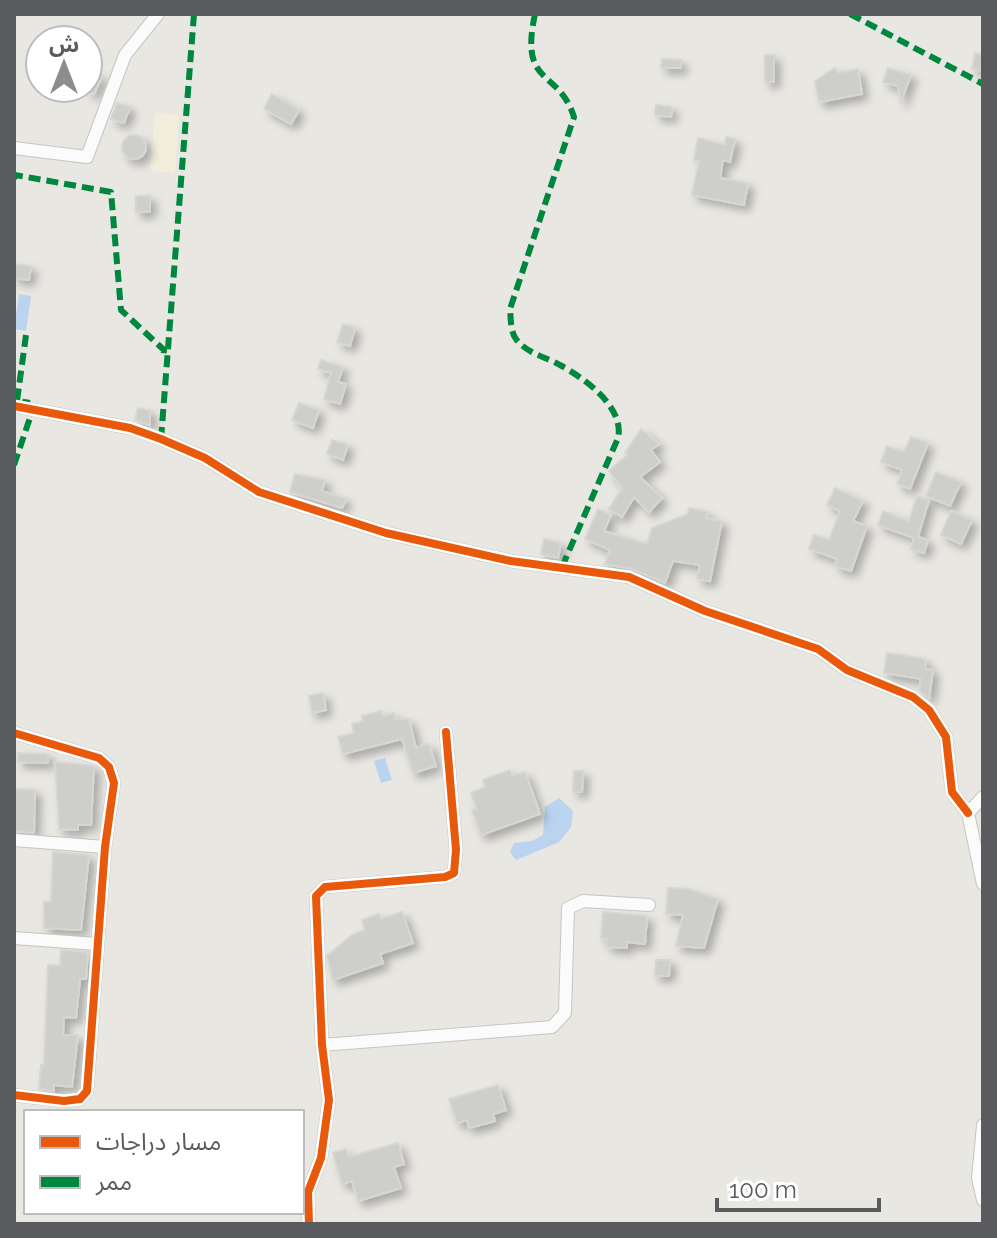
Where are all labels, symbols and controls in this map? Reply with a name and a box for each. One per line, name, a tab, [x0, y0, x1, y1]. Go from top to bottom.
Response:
north arrow	[24, 24, 104, 104]
text: ش	[49, 31, 79, 57]
legend	[24, 1110, 304, 1214]
text: مسار دراجات	[96, 1127, 221, 1156]
scale bar	[717, 1162, 879, 1212]
text: ممر	[95, 1167, 132, 1196]
text: 100 m	[729, 1175, 797, 1204]

